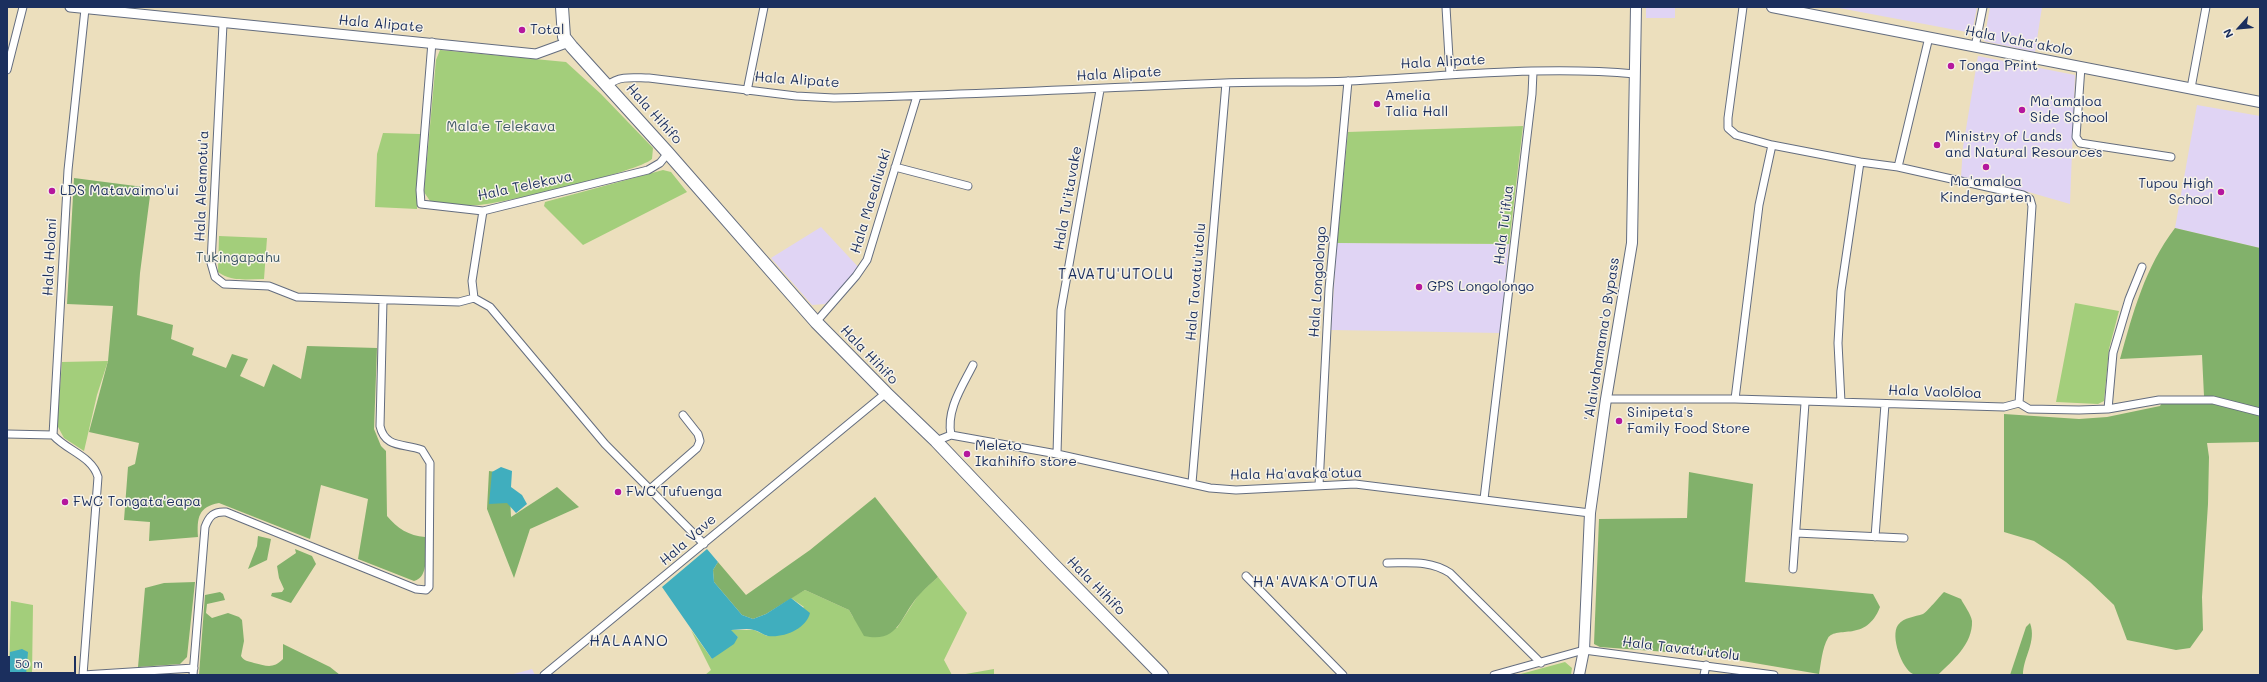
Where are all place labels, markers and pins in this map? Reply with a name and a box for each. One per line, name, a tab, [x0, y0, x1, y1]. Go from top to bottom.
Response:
place label: Total	[530, 22, 564, 38]
marker: Total	[517, 25, 527, 35]
place label: Tonga Print	[1959, 58, 2038, 74]
marker: Tonga Print	[1946, 61, 1956, 71]
place label: Amelia Talia Hall	[1385, 88, 1448, 120]
place label: Ma'amaloa Side School	[2030, 94, 2108, 126]
marker: Amelia Talia Hall	[1372, 99, 1382, 109]
marker: Ma'amaloa Side School	[2017, 105, 2027, 115]
place label: Ministry of Lands and Natural Resources	[1945, 129, 2103, 162]
marker: Ministry of Lands and Natural Resources	[1932, 140, 1942, 150]
marker: Ma'amaloa Kindergarten	[1981, 162, 1991, 172]
place label: Ma'amaloa Kindergarten	[1940, 174, 2032, 206]
place label: Tupou High School	[2138, 176, 2213, 208]
place label: LDS Matavaimo'ui	[60, 183, 179, 199]
marker: LDS Matavaimo'ui	[47, 186, 57, 196]
marker: Tupou High School	[2216, 187, 2226, 197]
place label: GPS Longolongo	[1427, 279, 1534, 295]
marker: GPS Longolongo	[1414, 282, 1424, 292]
place label: Sinipeta's Family Food Store	[1627, 405, 1750, 438]
marker: Sinipeta's Family Food Store	[1614, 416, 1624, 426]
place label: Meleto Ikahihifo store	[975, 438, 1077, 470]
marker: Meleto Ikahihifo store	[962, 449, 972, 459]
place label: FWC Tufuenga	[626, 484, 722, 500]
marker: FWC Tufuenga	[613, 487, 623, 497]
place label: FWC Tongata'eapa	[73, 494, 201, 510]
marker: FWC Tongata'eapa	[60, 497, 70, 507]

